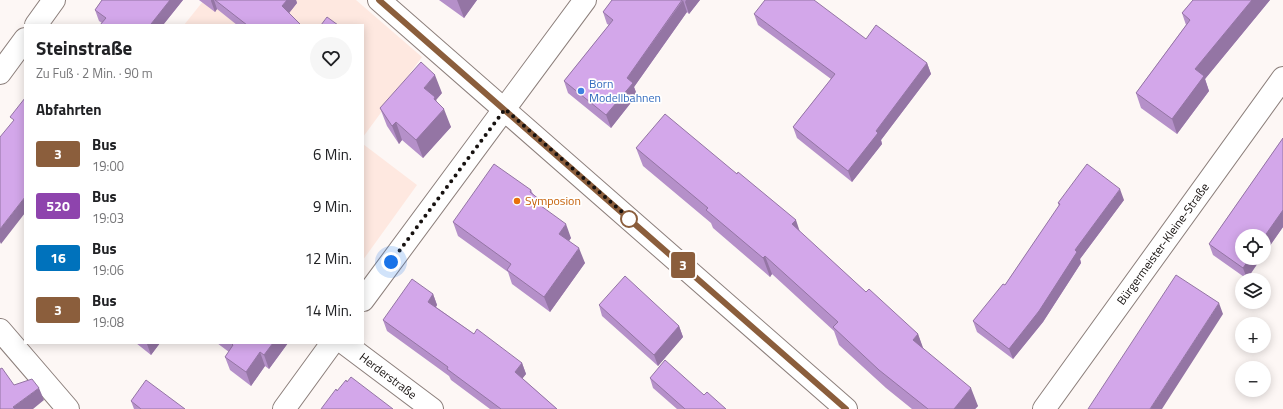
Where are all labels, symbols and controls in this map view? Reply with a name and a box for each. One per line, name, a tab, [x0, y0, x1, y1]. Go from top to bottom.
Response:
text: Steinstraße	[36, 33, 132, 62]
button: heart	[310, 37, 352, 79]
text: Zu Fuß · 2 Min. · 90 m	[36, 63, 153, 83]
place label: Born Modellbahnen	[589, 74, 661, 107]
marker: Born Modellbahnen	[576, 86, 586, 96]
text: Abfahrten	[36, 98, 102, 121]
text: Bus	[92, 133, 117, 156]
text: 3	[54, 143, 62, 164]
text: 6 Min.	[313, 143, 352, 166]
text: 19:00	[92, 156, 124, 176]
street label: Bürgermeister-Kleine-Straße	[1112, 179, 1214, 309]
text: Bus	[92, 185, 117, 208]
place label: Symposion	[525, 191, 581, 210]
text: 520	[46, 195, 70, 216]
text: 9 Min.	[313, 195, 352, 218]
marker: Symposion	[512, 196, 522, 206]
text: 19:03	[92, 208, 124, 228]
unlabelled marker	[620, 210, 638, 228]
map controls	[1235, 229, 1271, 397]
button: locate	[1235, 229, 1271, 265]
text: Bus	[92, 237, 117, 260]
text: 16	[50, 247, 66, 268]
text: 12 Min.	[305, 247, 352, 270]
your location	[381, 252, 401, 272]
line badge: 3	[670, 252, 696, 278]
text: 3	[679, 254, 687, 275]
text: 19:06	[92, 260, 124, 280]
button: layers	[1235, 273, 1271, 309]
text: Bus	[92, 289, 117, 312]
text: 3	[54, 299, 62, 320]
text: 14 Min.	[305, 299, 352, 322]
text: 19:08	[92, 312, 124, 332]
button: +	[1235, 317, 1271, 353]
street label: Herderstraße	[356, 348, 421, 404]
button: −	[1235, 361, 1271, 397]

